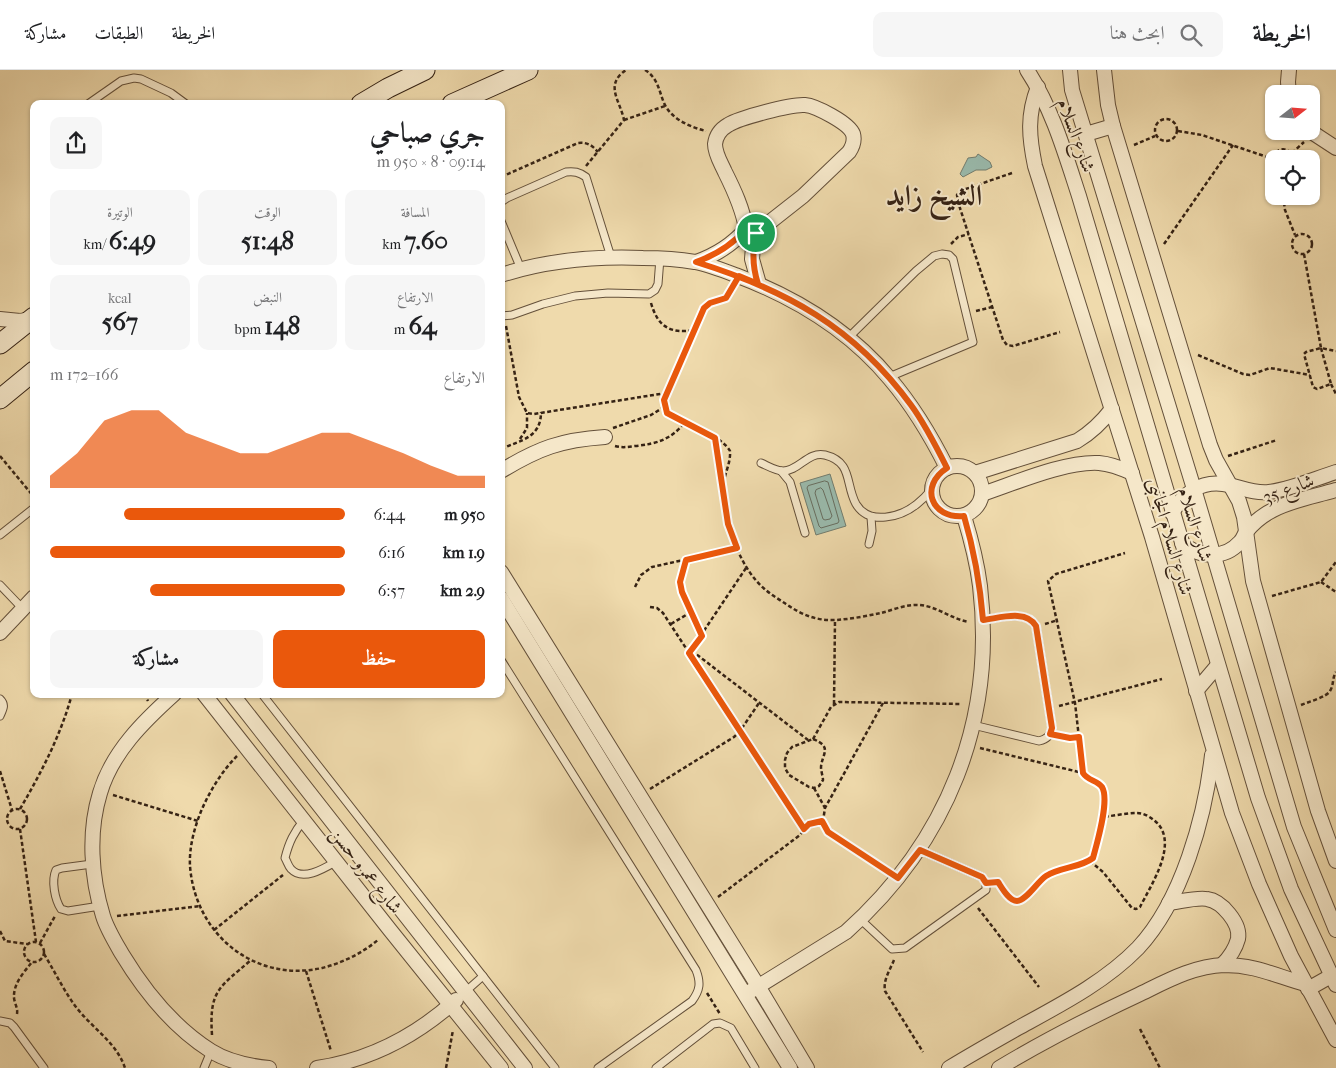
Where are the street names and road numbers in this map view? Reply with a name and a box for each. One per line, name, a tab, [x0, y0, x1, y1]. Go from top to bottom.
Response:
street label: شارع السلام	[1048, 95, 1100, 177]
street label: شارع 35	[1260, 469, 1319, 512]
street label: شارع السلام الجانبى	[1138, 475, 1197, 599]
street label: شارع السلام	[1168, 484, 1217, 566]
street label: شارع عمرو حسن	[323, 823, 407, 921]

